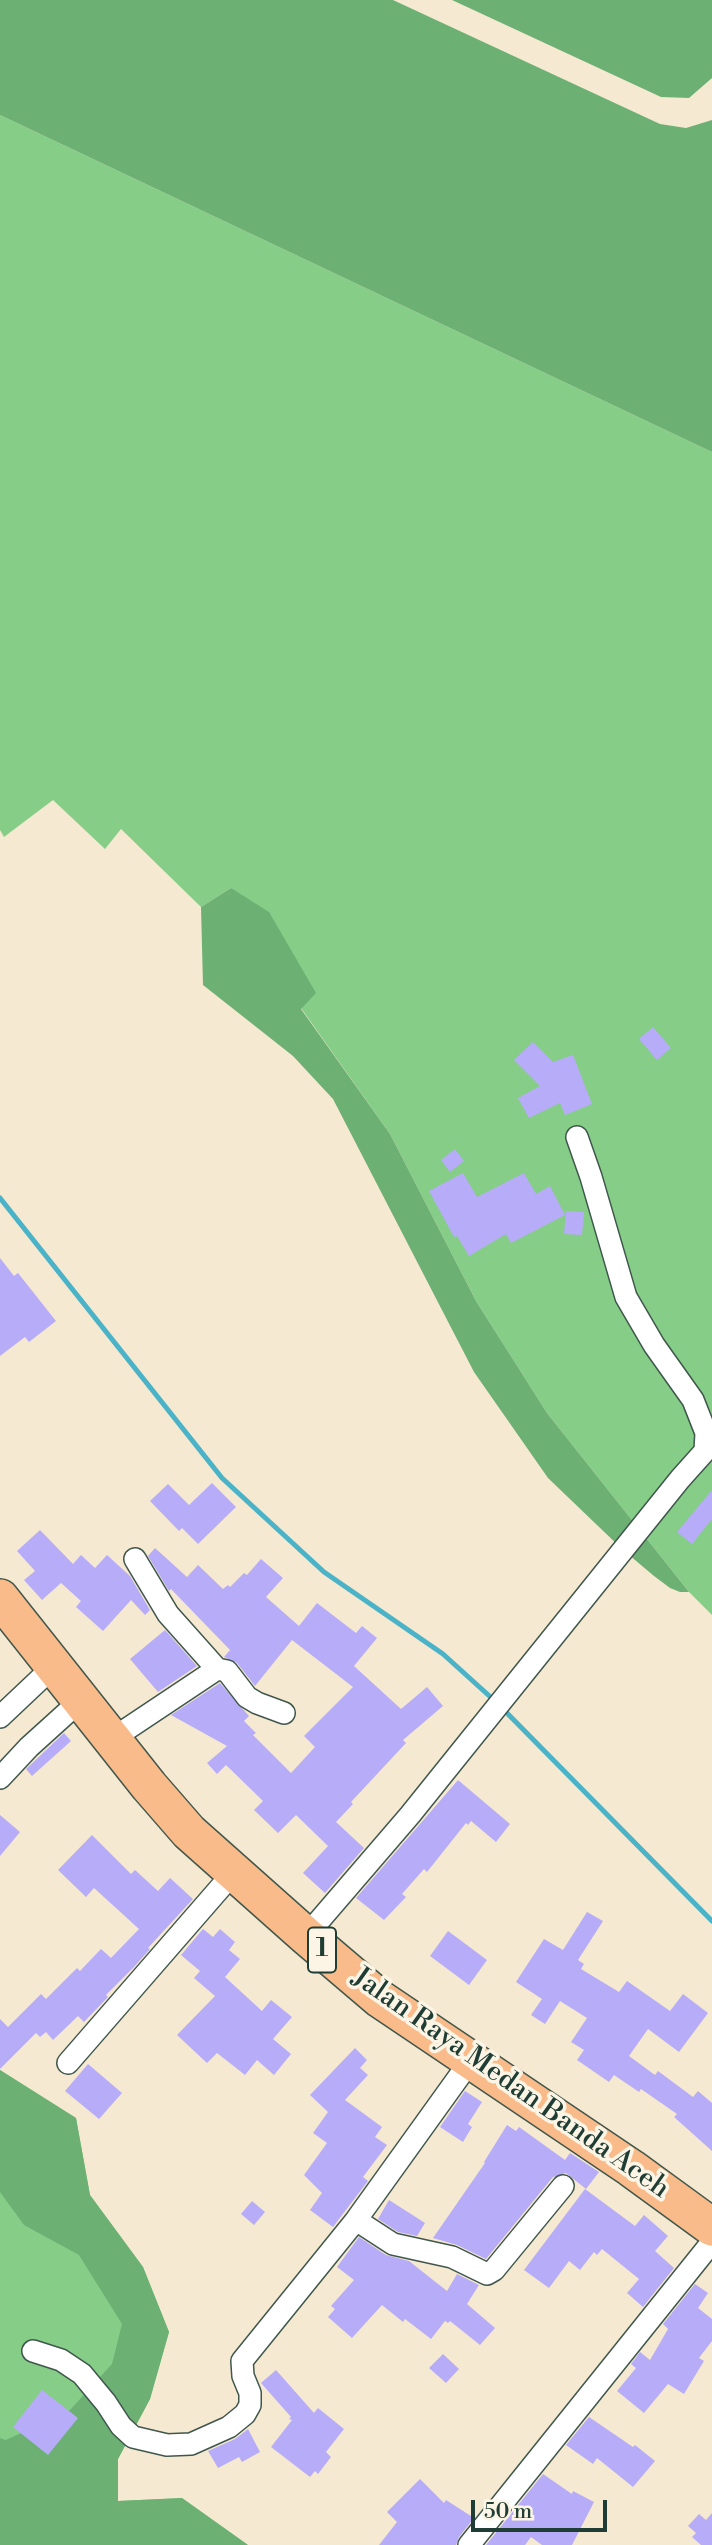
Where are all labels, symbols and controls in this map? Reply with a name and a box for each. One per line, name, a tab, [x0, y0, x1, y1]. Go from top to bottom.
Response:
road number: 1	[308, 1927, 336, 1972]
street label: Jalan Raya Medan Banda Aceh	[345, 1961, 675, 2207]
scale bar	[474, 2486, 610, 2530]
text: 50 m	[484, 2499, 532, 2525]

